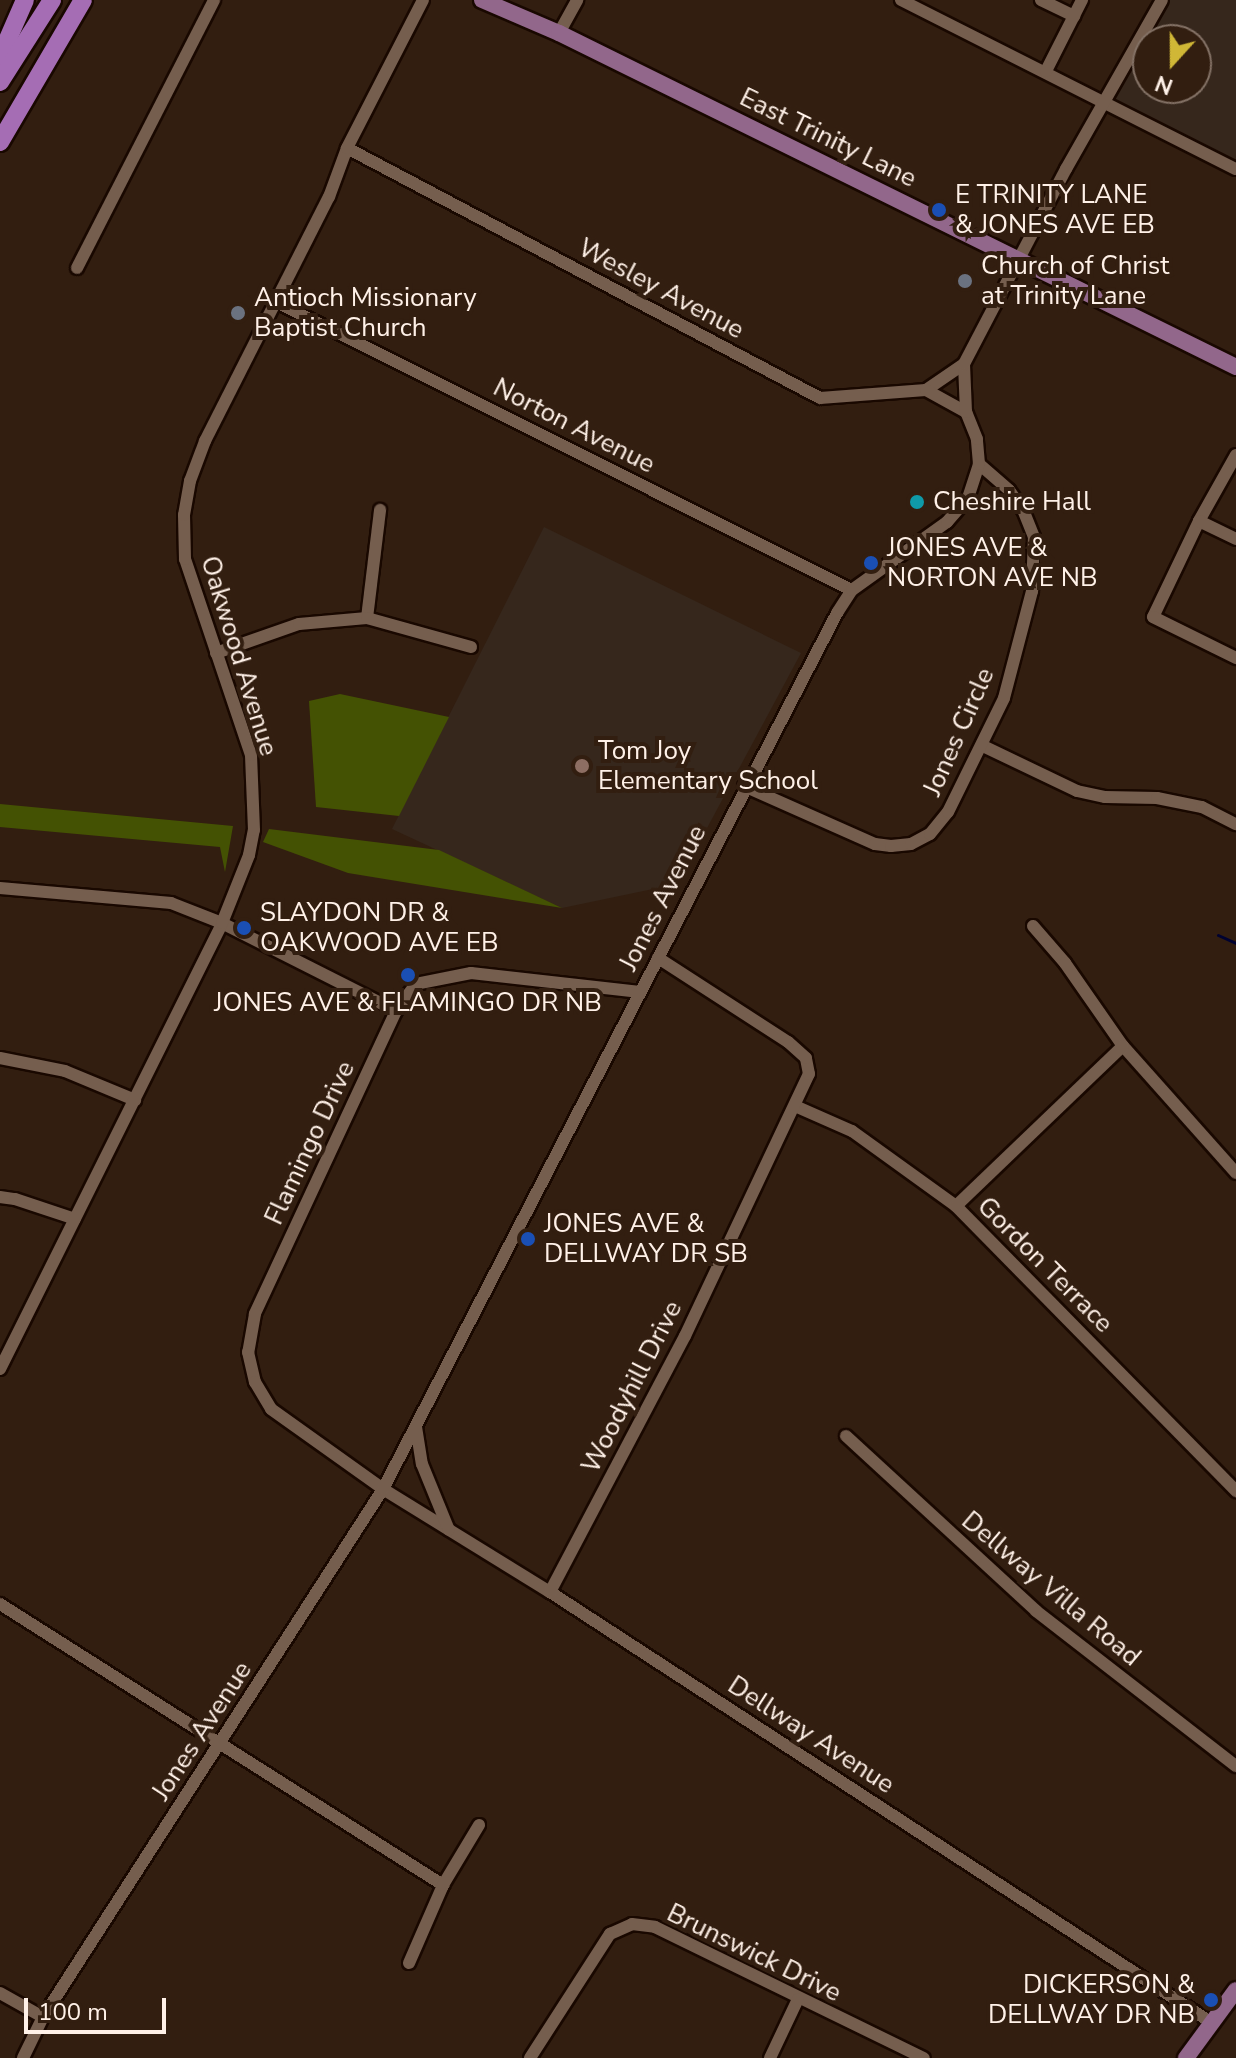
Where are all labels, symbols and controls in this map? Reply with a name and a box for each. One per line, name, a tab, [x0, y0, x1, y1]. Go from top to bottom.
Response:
north arrow	[1132, 24, 1212, 104]
text: N	[1151, 68, 1177, 101]
street label: East Trinity Lane	[735, 82, 921, 194]
place label: E TRINITY LANE & JONES AVE EB	[955, 179, 1155, 240]
marker: E TRINITY LANE & JONES AVE EB	[930, 201, 948, 219]
street label: Wesley Avenue	[573, 232, 749, 346]
place label: Church of Christ at Trinity Lane	[981, 250, 1169, 312]
marker: Church of Christ at Trinity Lane	[956, 272, 974, 290]
place label: Antioch Missionary Baptist Church	[254, 282, 477, 344]
marker: Antioch Missionary Baptist Church	[229, 304, 247, 322]
street label: Norton Avenue	[488, 372, 660, 480]
place label: Cheshire Hall	[933, 486, 1091, 518]
marker: Cheshire Hall	[908, 493, 926, 511]
place label: JONES AVE & NORTON AVE NB	[887, 532, 1098, 594]
street label: Oakwood Avenue	[194, 552, 284, 760]
marker: JONES AVE & NORTON AVE NB	[862, 554, 880, 572]
street label: Jones Circle	[917, 663, 1001, 801]
place label: Tom Joy Elementary School	[598, 735, 818, 796]
marker: Tom Joy Elementary School	[573, 757, 591, 775]
street label: Jones Avenue	[613, 820, 713, 976]
place label: SLAYDON DR & OAKWOOD AVE EB	[260, 897, 499, 958]
marker: SLAYDON DR & OAKWOOD AVE EB	[235, 919, 253, 937]
marker: JONES AVE & FLAMINGO DR NB	[399, 966, 417, 984]
place label: JONES AVE & FLAMINGO DR NB	[214, 987, 602, 1019]
street label: Flamingo Drive	[258, 1056, 362, 1230]
street label: Gordon Terrace	[971, 1191, 1119, 1339]
place label: JONES AVE & DELLWAY DR SB	[544, 1208, 748, 1270]
marker: JONES AVE & DELLWAY DR SB	[519, 1230, 537, 1248]
street label: Woodyhill Drive	[575, 1296, 689, 1478]
street label: Dellway Villa Road	[955, 1505, 1147, 1673]
street label: Jones Avenue	[146, 1656, 258, 1806]
street label: Dellway Avenue	[722, 1670, 900, 1800]
street label: Brunswick Drive	[662, 1897, 846, 2009]
place label: DICKERSON & DELLWAY DR NB	[988, 1969, 1195, 2030]
scale bar	[28, 1982, 170, 2032]
marker: DICKERSON & DELLWAY DR NB	[1202, 1991, 1220, 2009]
text: 100 m	[38, 1996, 108, 2028]

